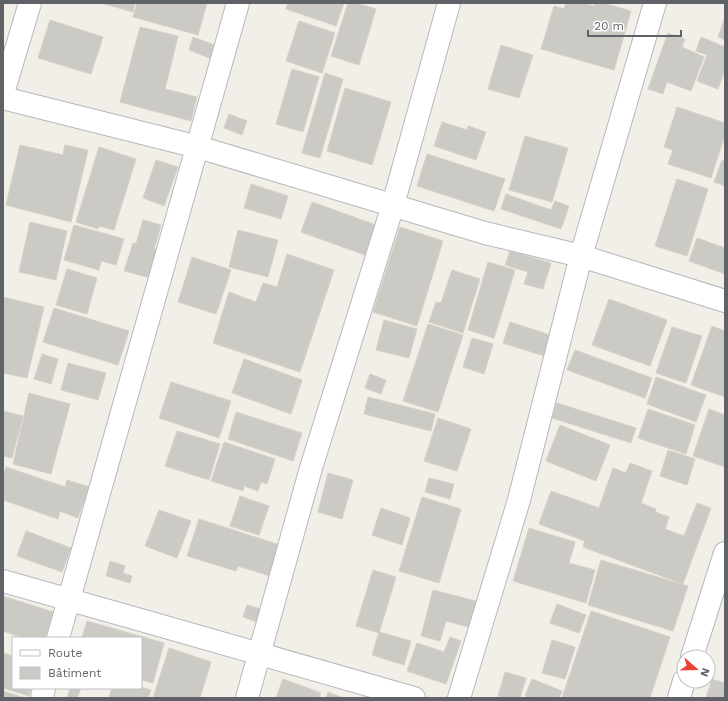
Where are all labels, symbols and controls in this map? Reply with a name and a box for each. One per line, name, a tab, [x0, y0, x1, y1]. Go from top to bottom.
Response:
scale bar	[588, 12, 681, 38]
text: 20 m	[594, 19, 624, 33]
legend	[12, 637, 142, 689]
text: Route	[48, 646, 82, 660]
north arrow	[676, 649, 716, 689]
text: Bâtiment	[48, 666, 101, 680]
text: N	[697, 666, 712, 678]

